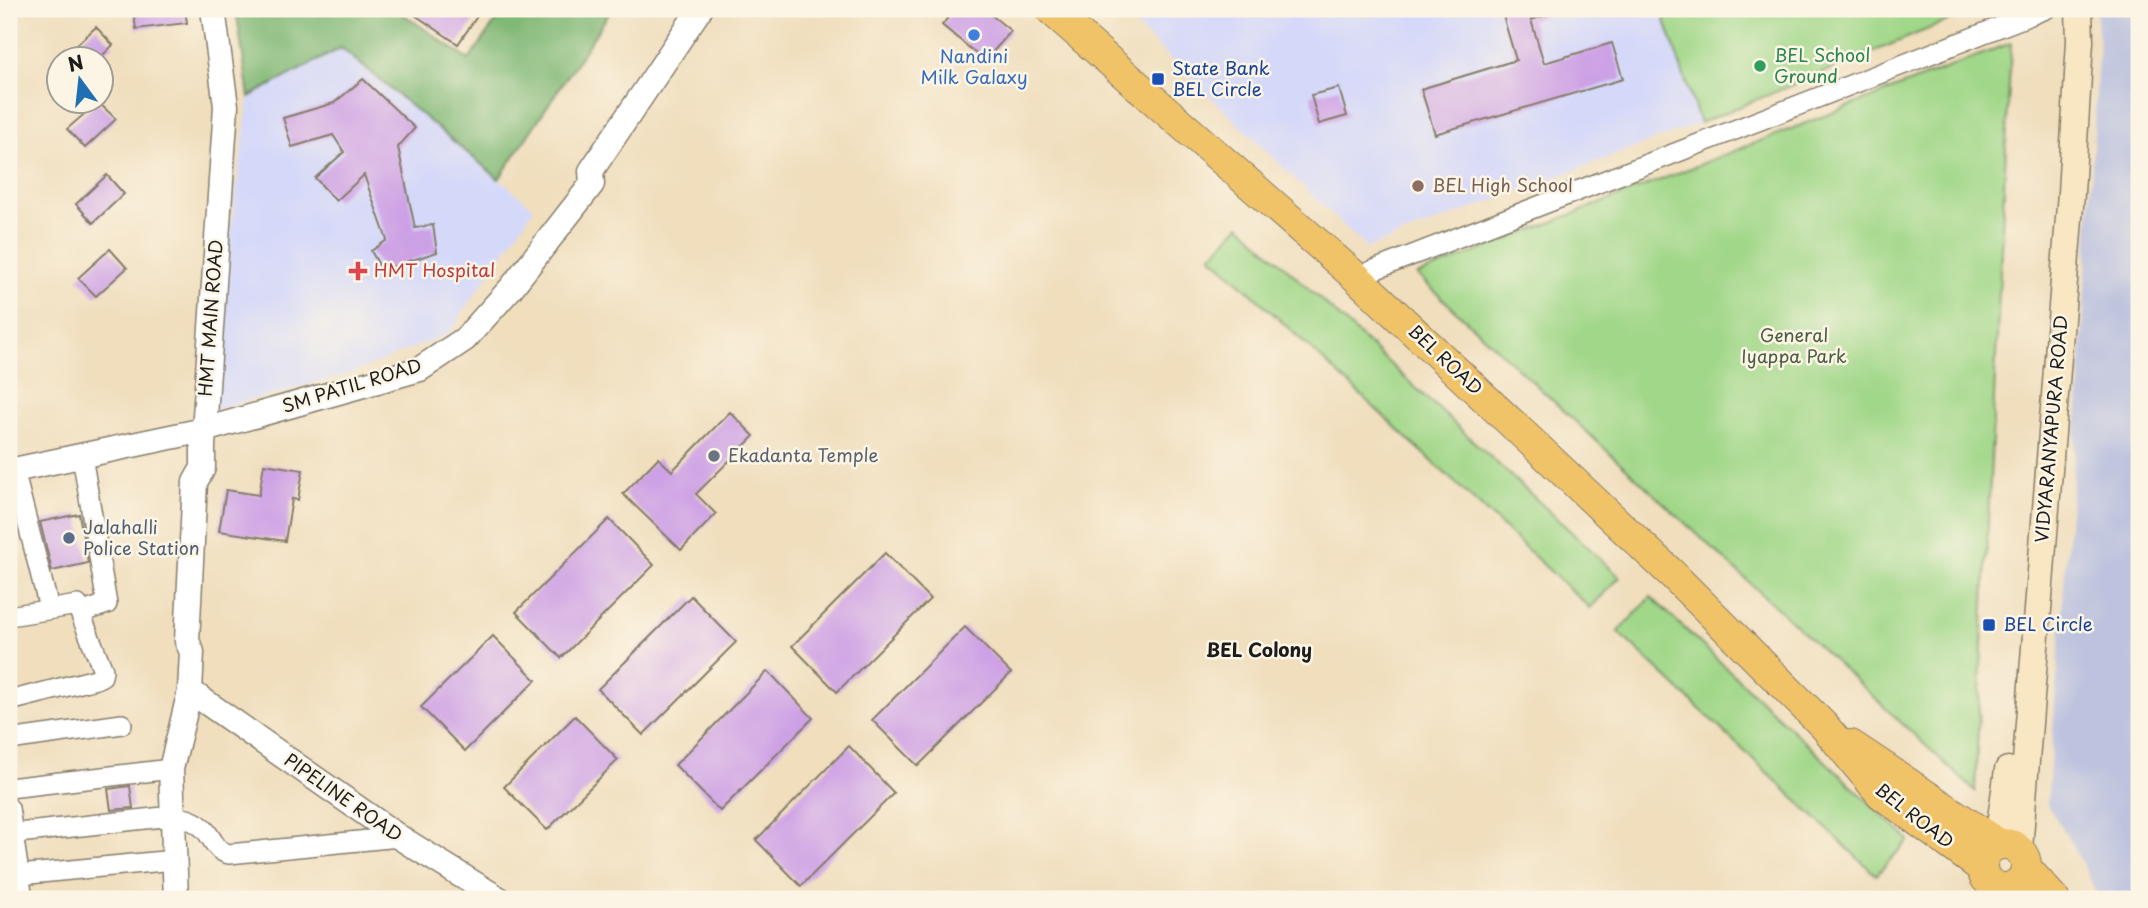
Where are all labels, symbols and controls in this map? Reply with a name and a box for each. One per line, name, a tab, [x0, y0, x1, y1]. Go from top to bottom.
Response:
marker: Nandini Milk Galaxy	[966, 27, 982, 43]
place label: BEL School Ground	[1774, 41, 1870, 89]
place label: Nandini Milk Galaxy	[920, 42, 1028, 90]
north arrow	[46, 46, 116, 116]
text: N	[64, 47, 86, 78]
place label: State Bank BEL Circle	[1172, 54, 1270, 102]
marker: BEL School Ground	[1752, 58, 1768, 74]
marker: State Bank BEL Circle	[1150, 71, 1166, 87]
place label: BEL High School	[1432, 171, 1573, 198]
marker: BEL High School	[1410, 178, 1426, 194]
street label: HMT MAIN ROAD	[191, 239, 228, 397]
place label: HMT Hospital	[374, 256, 495, 283]
marker: HMT Hospital	[348, 261, 368, 281]
street label: VIDYARANYAPURA ROAD	[2027, 314, 2074, 544]
street label: BEL ROAD	[1403, 317, 1489, 401]
park label: General Iyappa Park	[1741, 321, 1847, 369]
street label: SM PATIL ROAD	[278, 350, 425, 419]
place label: Ekadanta Temple	[728, 441, 879, 468]
marker: Ekadanta Temple	[706, 448, 722, 464]
place label: Jalahalli Police Station	[83, 513, 200, 561]
marker: Jalahalli Police Station	[61, 530, 77, 546]
place label: BEL Circle	[2003, 610, 2093, 637]
marker: BEL Circle	[1981, 617, 1997, 633]
district label: BEL Colony	[1206, 635, 1312, 663]
street label: PIPELINE ROAD	[279, 746, 408, 848]
street label: BEL ROAD	[1870, 775, 1960, 854]

